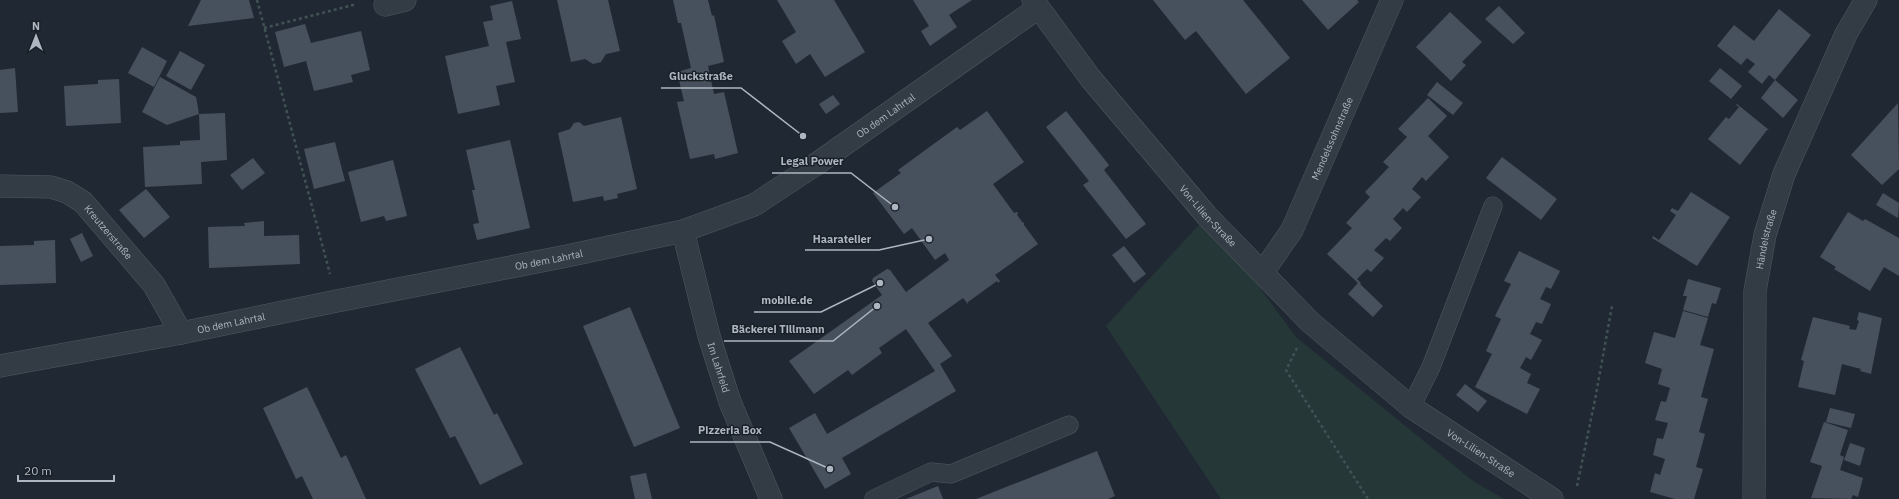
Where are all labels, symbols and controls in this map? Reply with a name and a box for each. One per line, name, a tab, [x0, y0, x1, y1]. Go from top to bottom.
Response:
north arrow	[16, 16, 56, 56]
text: N	[32, 19, 40, 33]
callout: Gluckstraße	[661, 65, 741, 88]
text: Gluckstraße	[669, 69, 733, 83]
street label: Ob dem Lahrtal	[854, 90, 918, 141]
street label: Mendelssohnstraße	[1308, 94, 1356, 182]
callout: Legal Power	[772, 150, 851, 173]
text: Legal Power	[781, 154, 844, 168]
street label: Von-Lilien-Straße	[1177, 182, 1240, 250]
street label: Kreutzerstraße	[82, 202, 136, 262]
street label: Händelstraße	[1753, 207, 1779, 270]
callout: Haaratelier	[805, 227, 879, 250]
text: Haaratelier	[813, 232, 872, 246]
street label: Ob dem Lahrtal	[514, 246, 584, 273]
callout: mobile.de	[754, 289, 821, 312]
text: mobile.de	[761, 293, 813, 307]
street label: Ob dem Lahrtal	[196, 309, 266, 336]
callout: Bäckerei Tillmann	[724, 318, 833, 341]
text: Bäckerei Tillmann	[731, 322, 825, 336]
street label: Im Lahrfeld	[705, 340, 733, 394]
callout: Pizzeria Box	[690, 419, 770, 442]
text: Pizzeria Box	[698, 423, 762, 437]
street label: Von-Lilien-Straße	[1444, 426, 1518, 480]
scale bar	[18, 457, 114, 483]
text: 20 m	[24, 463, 52, 478]

